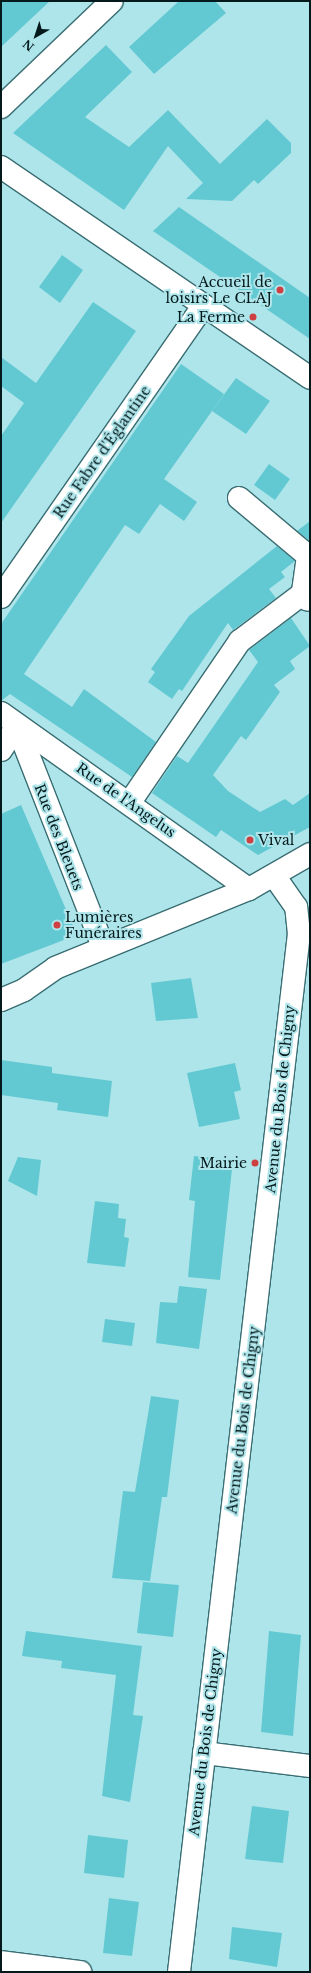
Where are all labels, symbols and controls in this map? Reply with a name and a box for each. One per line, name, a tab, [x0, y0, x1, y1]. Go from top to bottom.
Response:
north arrow	[16, 16, 56, 56]
text: N	[20, 37, 37, 54]
place label: Accueil de loisirs Le CLAJ	[166, 274, 272, 306]
marker: Accueil de loisirs Le CLAJ	[275, 285, 285, 295]
place label: La Ferme	[176, 309, 245, 325]
marker: La Ferme	[248, 312, 258, 322]
street label: Rue Fabre d'Églantine	[50, 383, 154, 521]
street label: Rue de l'Angelus	[73, 759, 179, 841]
street label: Rue des Bleuets	[31, 781, 87, 893]
place label: Vival	[258, 832, 294, 848]
marker: Vival	[245, 835, 255, 845]
place label: Lumières Funéraires	[65, 909, 142, 942]
marker: Lumières Funéraires	[52, 920, 62, 930]
street label: Avenue du Bois de Chigny	[262, 1004, 298, 1194]
place label: Mairie	[200, 1155, 247, 1171]
marker: Mairie	[250, 1158, 260, 1168]
street label: Avenue du Bois de Chigny	[223, 1325, 263, 1515]
street label: Avenue du Bois de Chigny	[185, 1647, 225, 1837]

